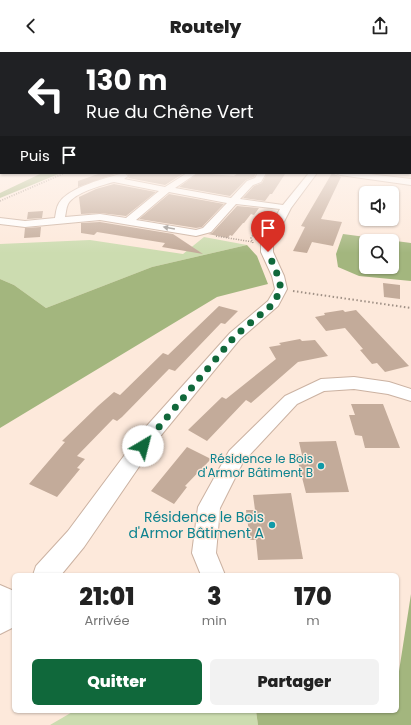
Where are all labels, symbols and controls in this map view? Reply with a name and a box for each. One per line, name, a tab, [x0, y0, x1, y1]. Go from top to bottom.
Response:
text: Routely	[170, 14, 241, 39]
icon: back	[20, 15, 42, 37]
icon: share	[369, 15, 391, 37]
text: 130 m	[86, 61, 167, 100]
icon: left	[20, 68, 72, 120]
text: Rue du Chêne Vert	[86, 99, 254, 124]
icon: arrive	[58, 144, 80, 166]
text: Puis	[20, 145, 50, 166]
map controls	[359, 186, 399, 274]
button: sound	[359, 186, 399, 226]
pin	[251, 211, 285, 252]
icon: arrive	[257, 217, 279, 239]
one-way arrow	[162, 225, 175, 231]
button: search	[359, 234, 399, 274]
position arrow	[122, 425, 164, 467]
place label: Résidence le Bois d'Armor Bâtiment B	[197, 450, 313, 481]
marker: Résidence le Bois d'Armor Bâtiment B	[316, 461, 326, 471]
place label: Résidence le Bois d'Armor Bâtiment A	[128, 507, 264, 543]
marker: Résidence le Bois d'Armor Bâtiment A	[267, 520, 277, 530]
text: 21:01	[79, 580, 135, 613]
text: 3	[207, 580, 222, 613]
text: 170	[294, 580, 332, 613]
text: Arrivée	[84, 611, 129, 630]
text: min	[202, 611, 227, 630]
text: m	[306, 611, 320, 630]
button: Quitter	[32, 659, 202, 705]
button: Partager	[210, 659, 379, 705]

